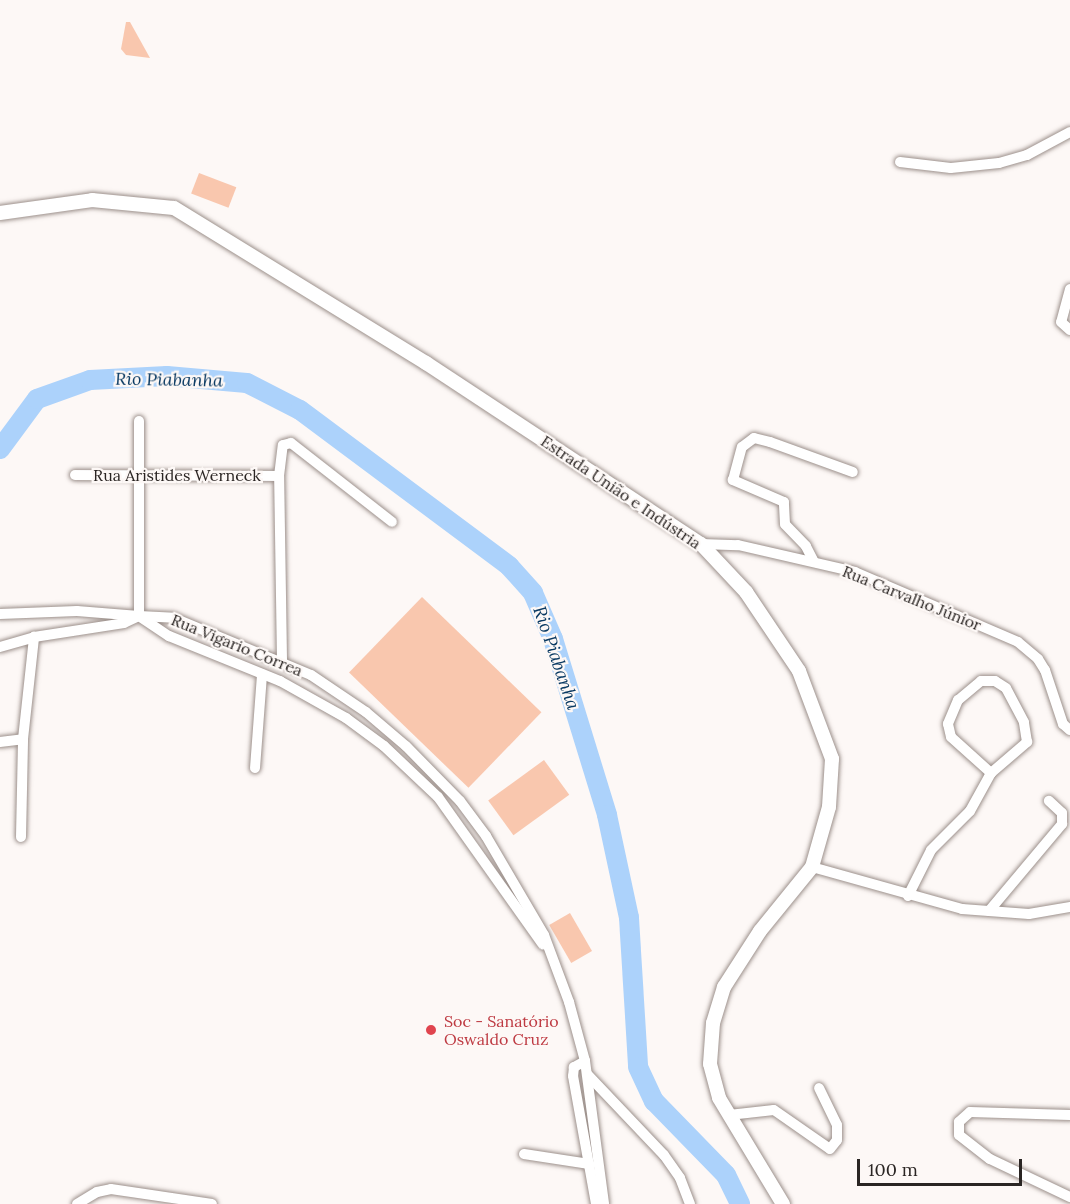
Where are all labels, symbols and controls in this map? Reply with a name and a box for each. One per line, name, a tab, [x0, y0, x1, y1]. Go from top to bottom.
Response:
water label: Rio Piabanha	[115, 368, 223, 392]
street label: Estrada União e Indústria	[537, 431, 705, 553]
street label: Rua Aristides Werneck	[93, 465, 261, 485]
street label: Rua Carvalho Júnior	[840, 561, 984, 635]
water label: Rio Piabanha	[528, 603, 584, 713]
street label: Rua Vigario Correa	[168, 610, 306, 680]
place label: Soc - Sanatório Oswaldo Cruz	[444, 1011, 559, 1049]
marker: Soc - Sanatório Oswaldo Cruz	[422, 1021, 440, 1039]
scale bar	[860, 1147, 1025, 1185]
text: 100 m	[868, 1158, 918, 1181]

